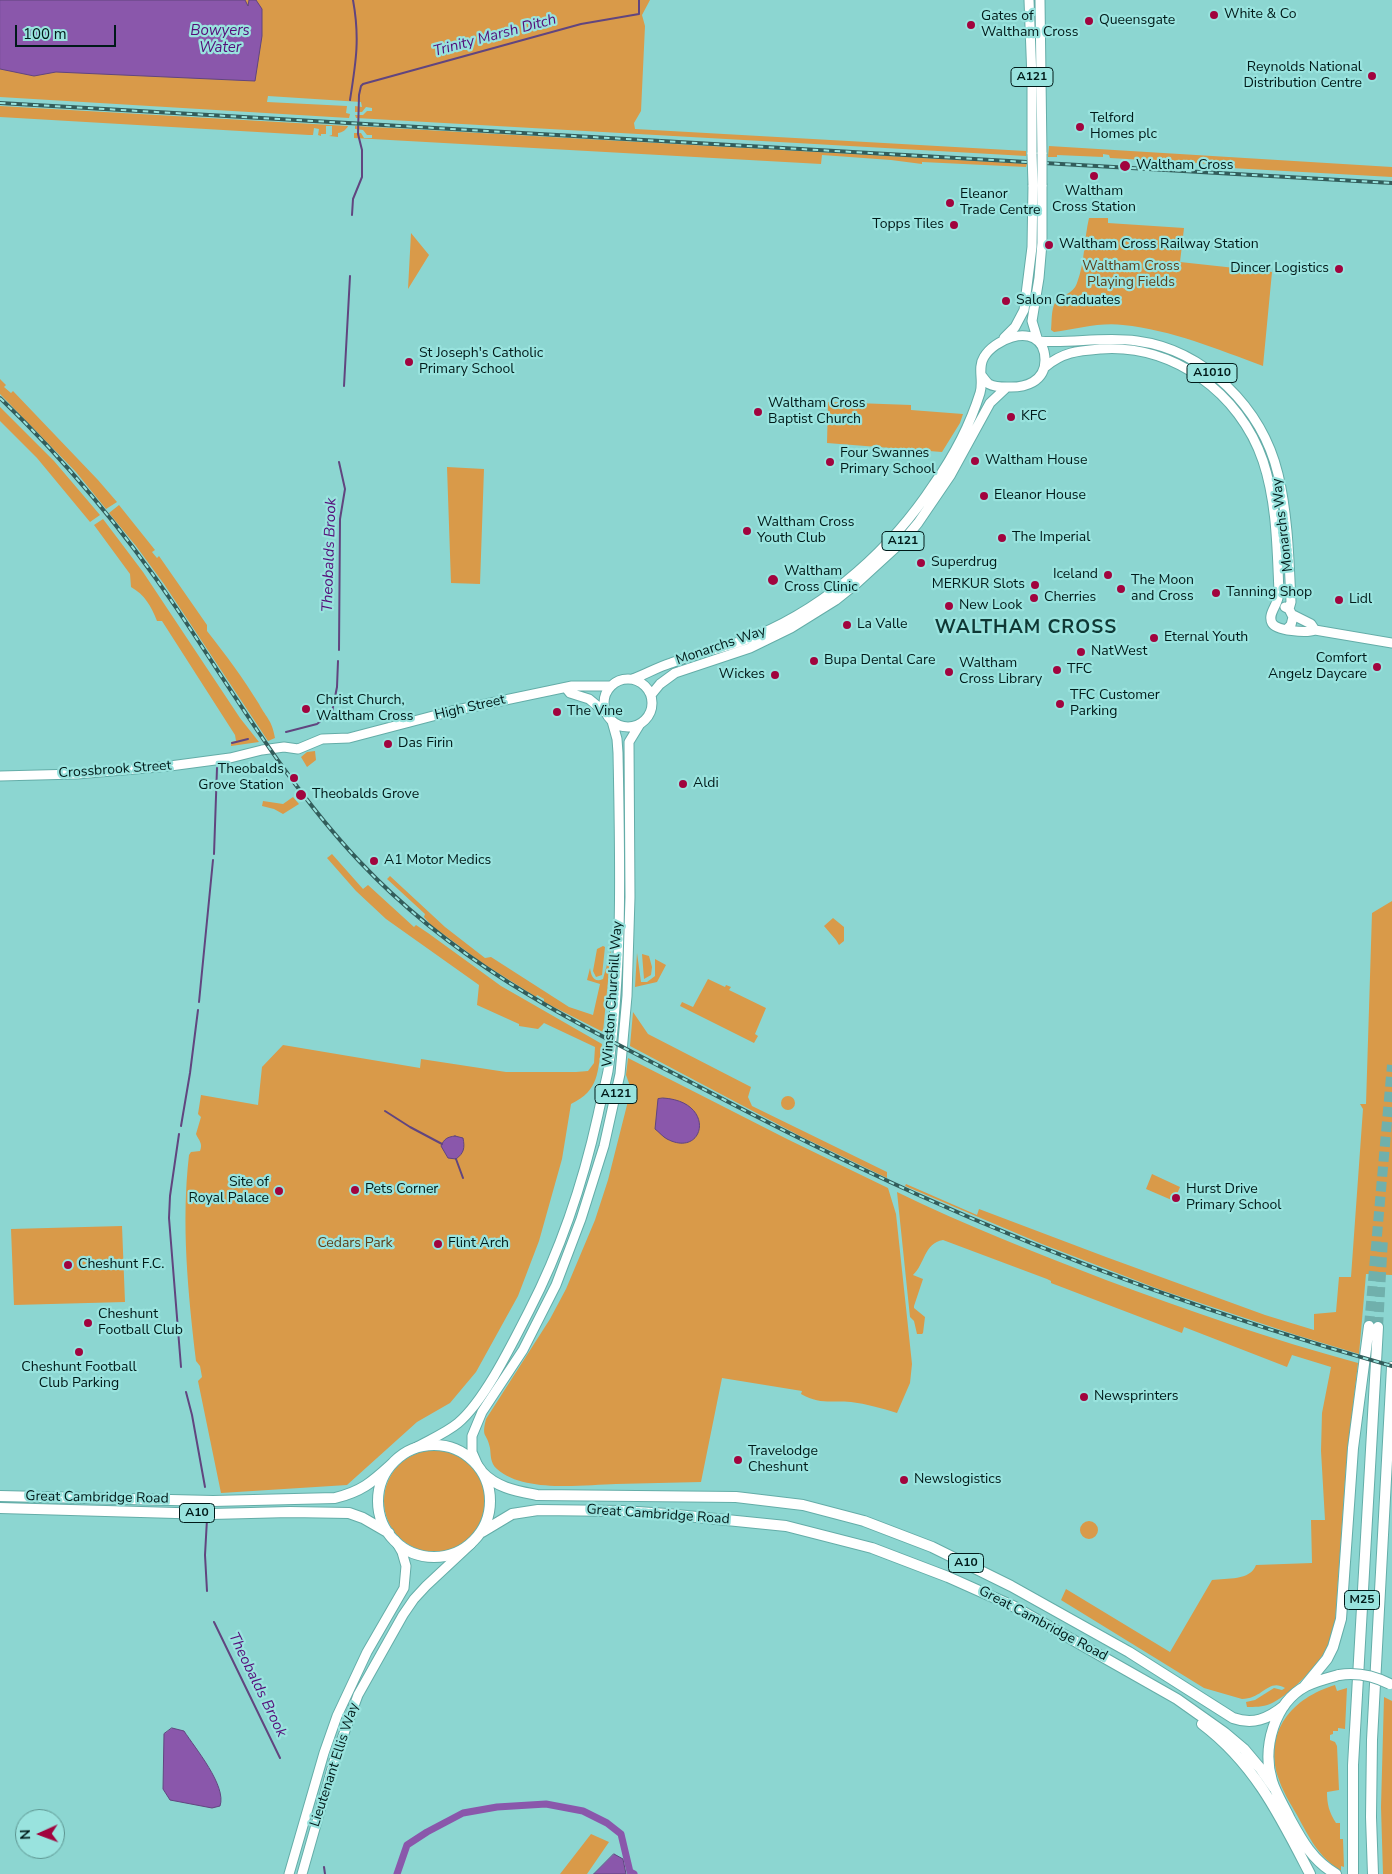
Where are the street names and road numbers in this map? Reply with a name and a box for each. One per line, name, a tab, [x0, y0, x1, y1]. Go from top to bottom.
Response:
road number: A121	[1011, 68, 1053, 86]
road number: A1010	[1187, 363, 1237, 382]
street label: Monarchs Way	[1269, 477, 1297, 573]
road number: A121	[882, 532, 924, 550]
street label: Monarchs Way	[674, 623, 768, 669]
street label: High Street	[433, 692, 507, 724]
street label: Crossbrook Street	[58, 758, 172, 782]
street label: Winston Churchill Way	[600, 920, 626, 1068]
road number: A121	[595, 1084, 637, 1104]
street label: Great Cambridge Road	[25, 1488, 169, 1508]
street label: Great Cambridge Road	[586, 1502, 730, 1528]
road number: A10	[180, 1504, 214, 1522]
road number: A10	[948, 1554, 984, 1572]
street label: Great Cambridge Road	[976, 1583, 1110, 1665]
road number: M25	[1344, 1590, 1380, 1610]
street label: Lieutenant Ellis Way	[307, 1701, 363, 1829]

